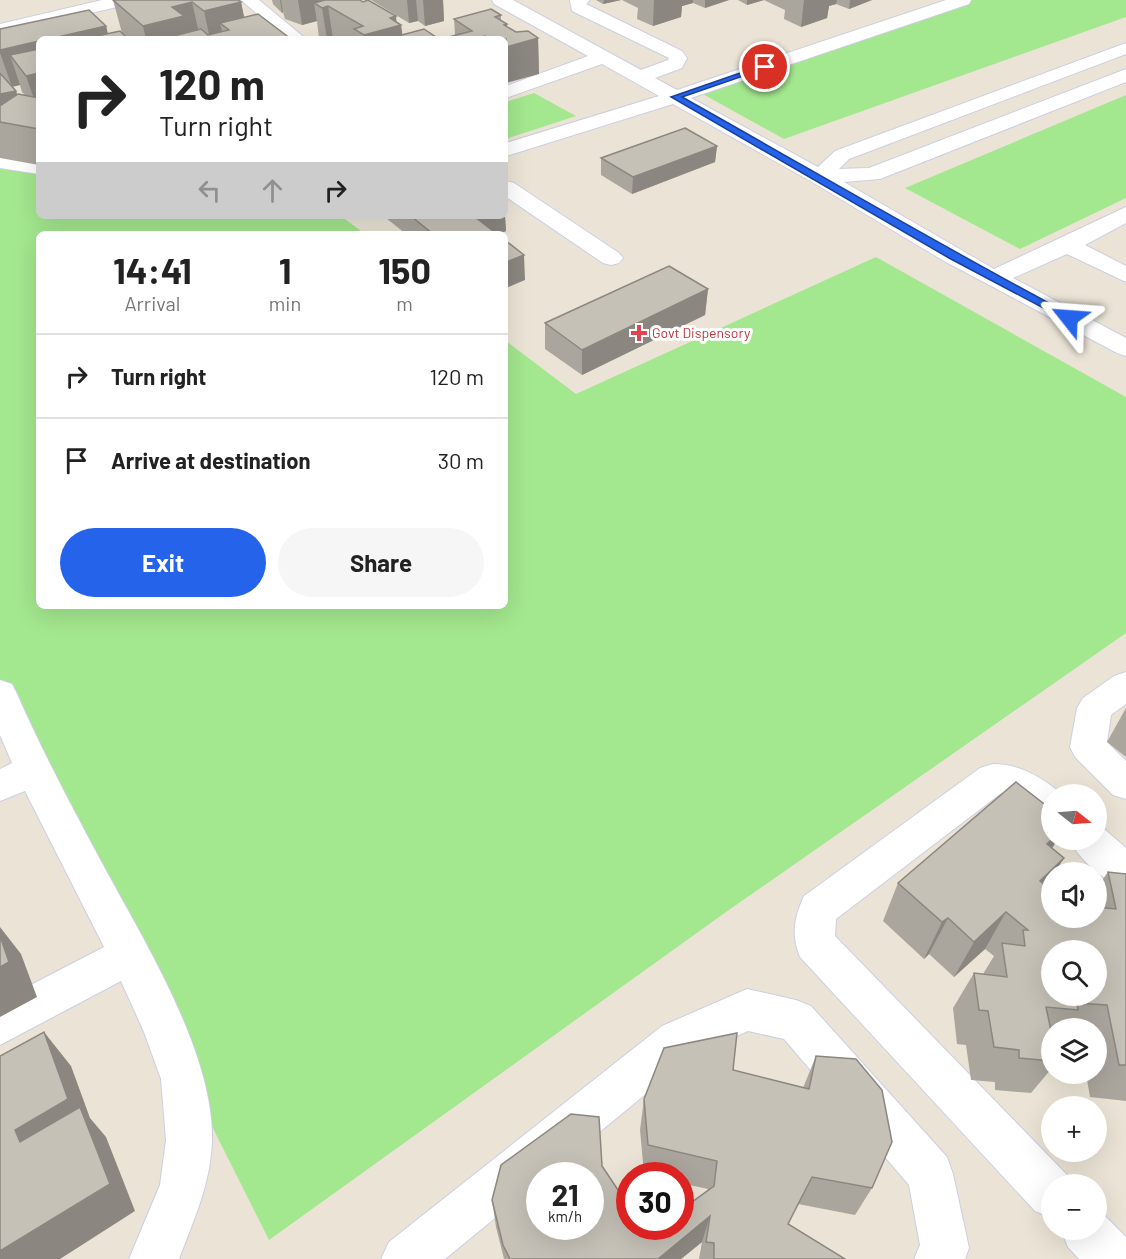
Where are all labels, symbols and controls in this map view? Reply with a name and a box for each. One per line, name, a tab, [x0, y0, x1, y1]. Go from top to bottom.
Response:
pin	[739, 41, 790, 92]
icon: arrive	[748, 50, 781, 83]
text: 120 m	[159, 58, 265, 108]
icon: right	[60, 60, 138, 138]
text: Turn right	[159, 109, 273, 141]
icon: left	[193, 174, 226, 207]
icon: ahead	[256, 174, 289, 207]
icon: right	[319, 174, 352, 207]
text: 14:41	[113, 248, 192, 291]
text: 1	[279, 248, 291, 291]
text: 150	[378, 248, 431, 291]
position arrow	[1037, 286, 1101, 350]
text: Arrival	[124, 291, 180, 315]
text: min	[269, 291, 301, 315]
text: m	[396, 291, 413, 315]
marker: Govt Dispensory	[630, 324, 648, 342]
place label: Govt Dispensory	[652, 324, 751, 341]
icon: right	[60, 360, 93, 393]
text: Turn right	[111, 363, 206, 389]
text: 120 m	[429, 363, 484, 389]
icon: arrive	[60, 444, 93, 477]
text: Arrive at destination	[111, 447, 310, 473]
text: 30 m	[438, 447, 484, 473]
button: Exit	[60, 528, 266, 597]
button: Share	[278, 528, 484, 597]
north arrow	[1041, 784, 1107, 850]
map controls	[1041, 784, 1107, 1240]
button: sound	[1041, 862, 1107, 928]
button: search	[1041, 940, 1107, 1006]
button: layers	[1041, 1018, 1107, 1084]
button: +	[1041, 1096, 1107, 1162]
speed limit sign: 30	[616, 1162, 694, 1240]
button: −	[1041, 1174, 1107, 1240]
text: 21	[551, 1176, 579, 1212]
text: km/h	[548, 1207, 582, 1225]

